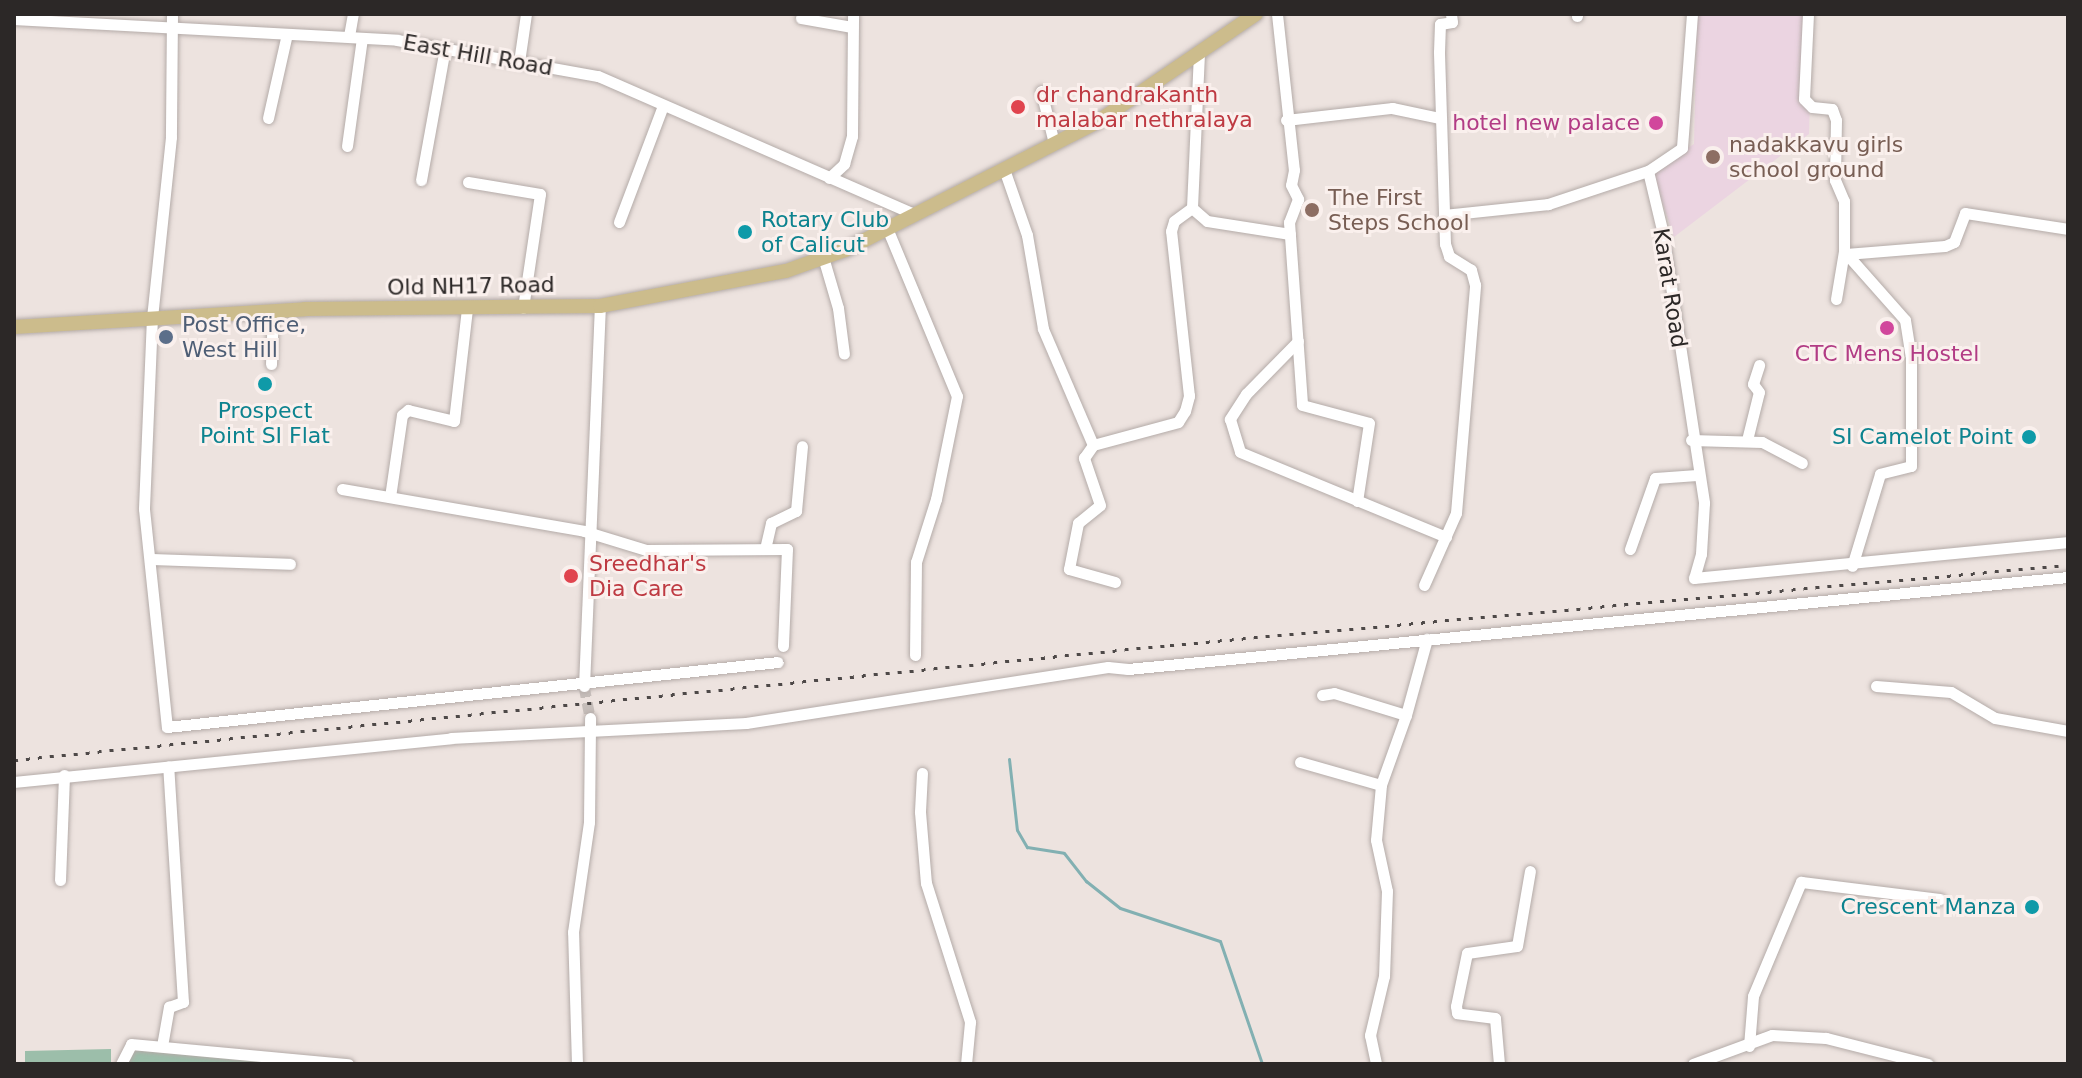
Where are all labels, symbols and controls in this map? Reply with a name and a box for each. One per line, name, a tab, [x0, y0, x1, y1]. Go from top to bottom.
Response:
street label: East Hill Road	[401, 29, 555, 81]
place label: dr chandrakanth malabar nethralaya	[1036, 81, 1253, 132]
marker: dr chandrakanth malabar nethralaya	[1007, 96, 1029, 118]
place label: hotel new palace	[1452, 110, 1640, 136]
marker: hotel new palace	[1647, 114, 1665, 132]
place label: nadakkavu girls school ground	[1729, 131, 1903, 182]
marker: nadakkavu girls school ground	[1704, 148, 1722, 166]
place label: The First Steps School	[1328, 184, 1470, 236]
marker: The First Steps School	[1303, 201, 1321, 219]
place label: Rotary Club of Calicut	[761, 206, 889, 258]
marker: Rotary Club of Calicut	[736, 223, 754, 241]
street label: Karat Road	[1648, 226, 1692, 350]
street label: Old NH17 Road	[387, 271, 555, 301]
place label: Post Office, West Hill	[182, 311, 306, 362]
marker: CTC Mens Hostel	[1878, 319, 1896, 337]
marker: Post Office, West Hill	[157, 328, 175, 346]
place label: CTC Mens Hostel	[1795, 341, 1979, 367]
marker: Prospect Point SI Flat	[256, 375, 274, 393]
place label: Prospect Point SI Flat	[200, 397, 330, 448]
place label: SI Camelot Point	[1832, 424, 2013, 450]
marker: SI Camelot Point	[2020, 428, 2038, 446]
place label: Sreedhar's Dia Care	[589, 550, 707, 602]
marker: Sreedhar's Dia Care	[560, 565, 582, 587]
place label: Crescent Manza	[1840, 894, 2016, 920]
marker: Crescent Manza	[2023, 898, 2041, 916]

